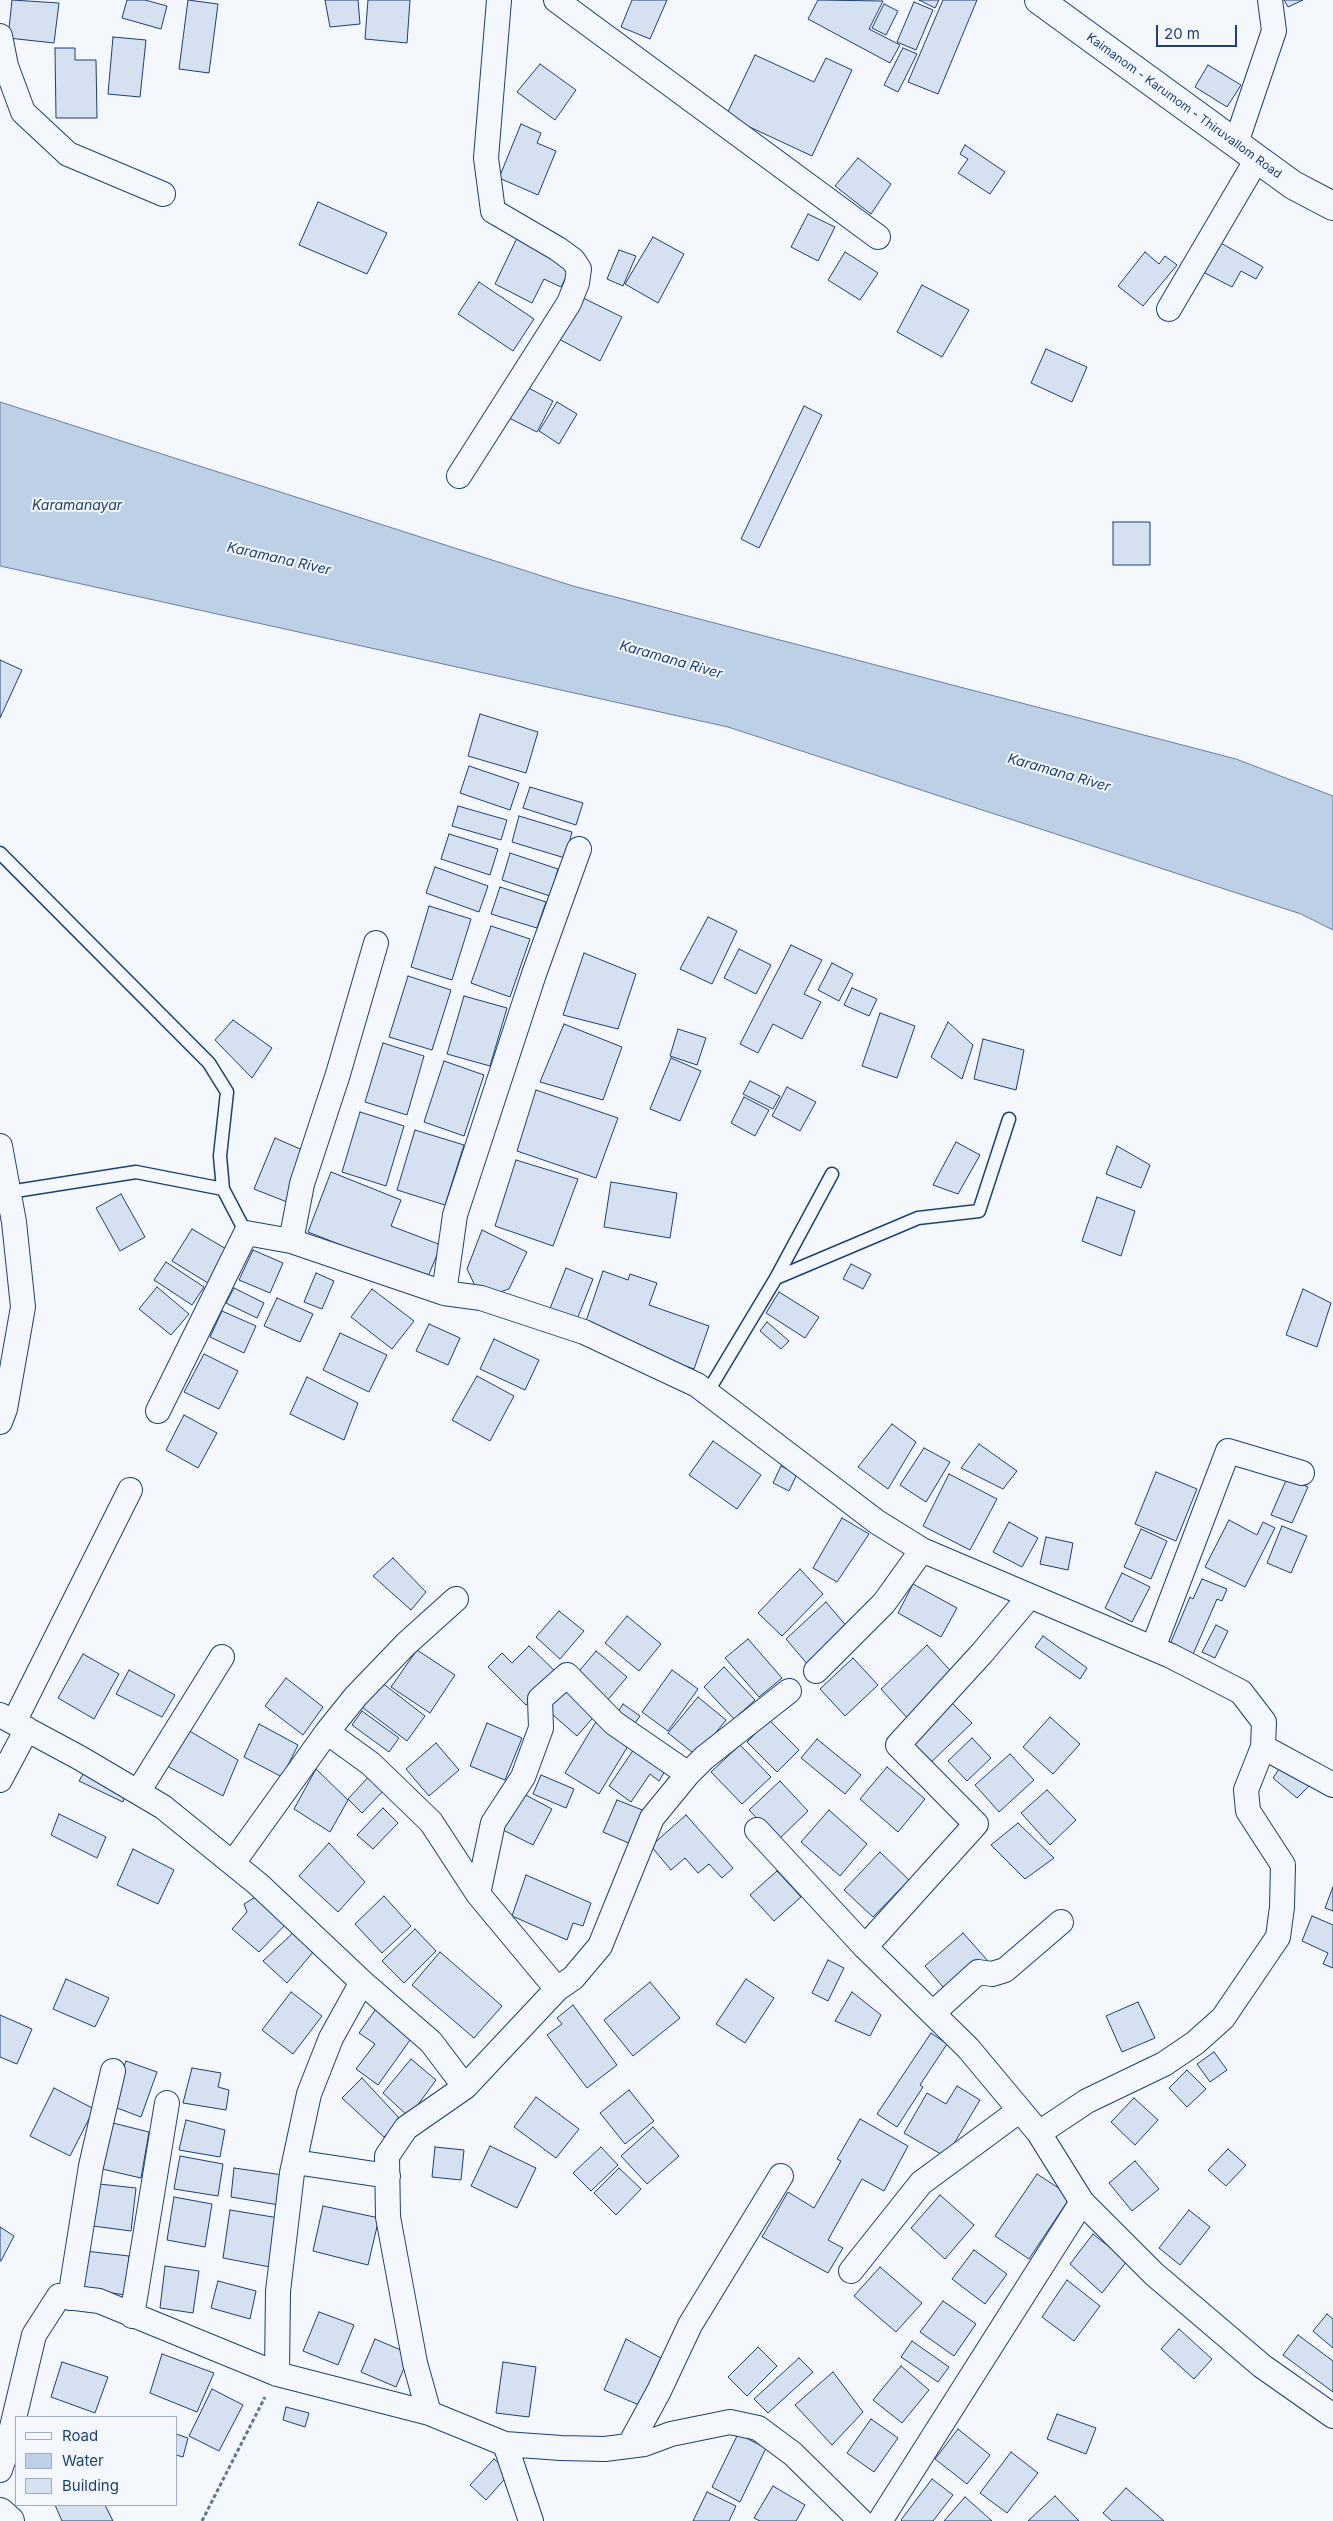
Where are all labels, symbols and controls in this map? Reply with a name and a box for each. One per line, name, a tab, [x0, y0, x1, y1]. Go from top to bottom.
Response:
scale bar	[1158, 15, 1239, 47]
text: 20 m	[1164, 24, 1200, 43]
street label: Kaimanom - Karumom - Thiruvallom Road	[1084, 30, 1284, 182]
water label: Karamanayar	[32, 498, 122, 514]
water label: Karamana River	[225, 539, 333, 579]
water label: Karamana River	[618, 637, 724, 683]
water label: Karamana River	[1006, 750, 1112, 796]
legend	[15, 2416, 178, 2506]
text: Road	[62, 2426, 98, 2445]
text: Water	[62, 2451, 104, 2470]
text: Building	[62, 2476, 119, 2495]

